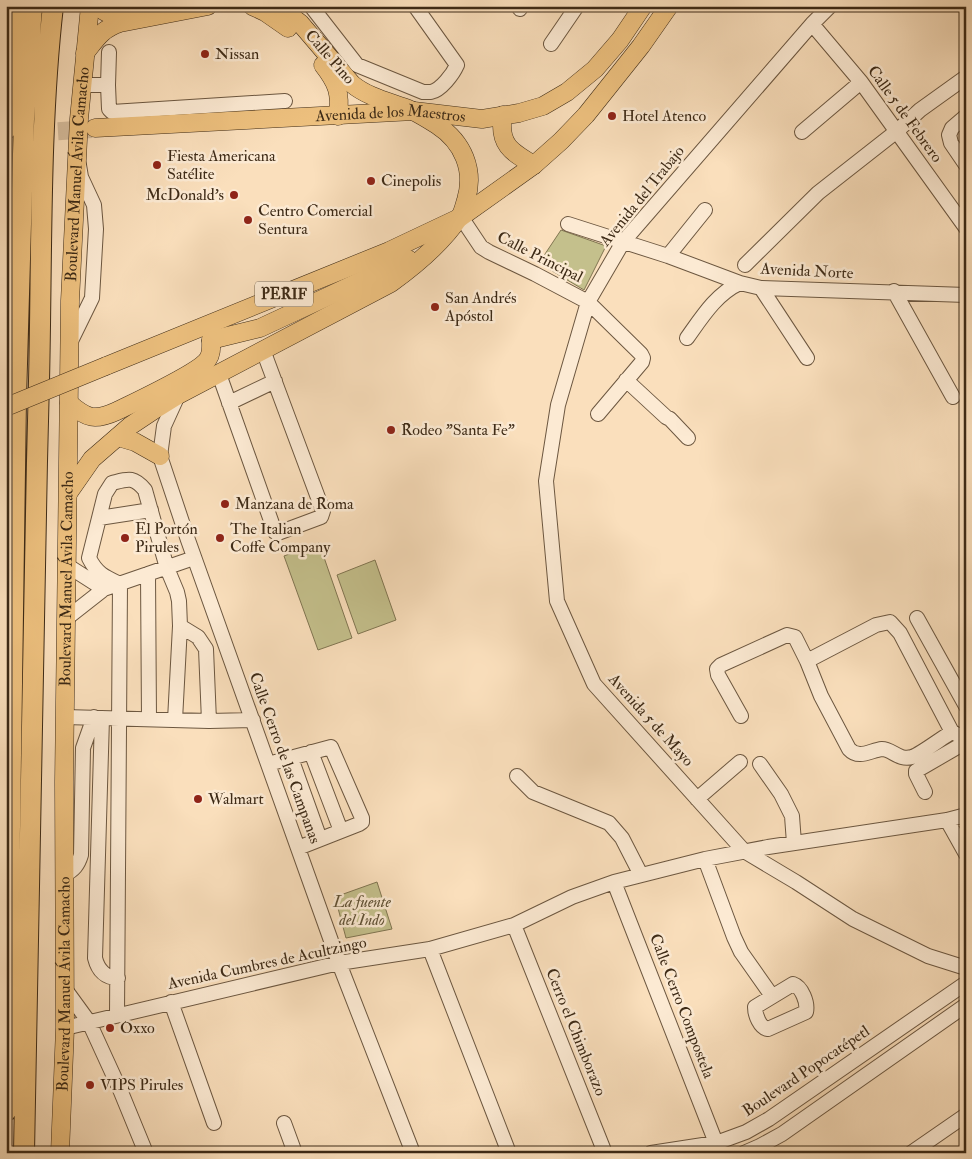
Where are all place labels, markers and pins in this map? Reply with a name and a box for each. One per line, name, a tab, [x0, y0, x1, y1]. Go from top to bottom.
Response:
place label: Nissan	[215, 44, 259, 64]
marker: Nissan	[199, 48, 211, 60]
place label: Hotel Atenco	[622, 106, 707, 126]
marker: Hotel Atenco	[606, 110, 618, 122]
place label: Fiesta Americana Satélite	[167, 146, 276, 184]
marker: Fiesta Americana Satélite	[151, 159, 163, 171]
place label: Cinepolis	[381, 171, 441, 192]
marker: Cinepolis	[365, 175, 377, 187]
place label: McDonald's	[146, 185, 224, 205]
marker: McDonald's	[228, 189, 240, 201]
place label: Centro Comercial Sentura	[258, 201, 372, 239]
marker: Centro Comercial Sentura	[242, 214, 254, 226]
place label: San Andrés Apóstol	[444, 288, 516, 327]
marker: San Andrés Apóstol	[429, 301, 441, 313]
place label: Rodeo "Santa Fe"	[401, 420, 515, 440]
marker: Rodeo "Santa Fe"	[385, 424, 397, 436]
place label: Manzana de Roma	[235, 494, 354, 514]
marker: Manzana de Roma	[219, 498, 231, 510]
place label: El Portón Pirules	[135, 519, 198, 557]
place label: The Italian Coffe Company	[230, 519, 331, 558]
marker: El Portón Pirules	[119, 532, 131, 544]
marker: The Italian Coffe Company	[214, 532, 226, 544]
place label: Walmart	[207, 789, 264, 809]
marker: Walmart	[192, 793, 204, 805]
place label: Oxxo	[120, 1018, 155, 1038]
marker: Oxxo	[104, 1022, 116, 1034]
place label: VIPS Pirules	[100, 1075, 183, 1095]
marker: VIPS Pirules	[84, 1079, 96, 1091]

